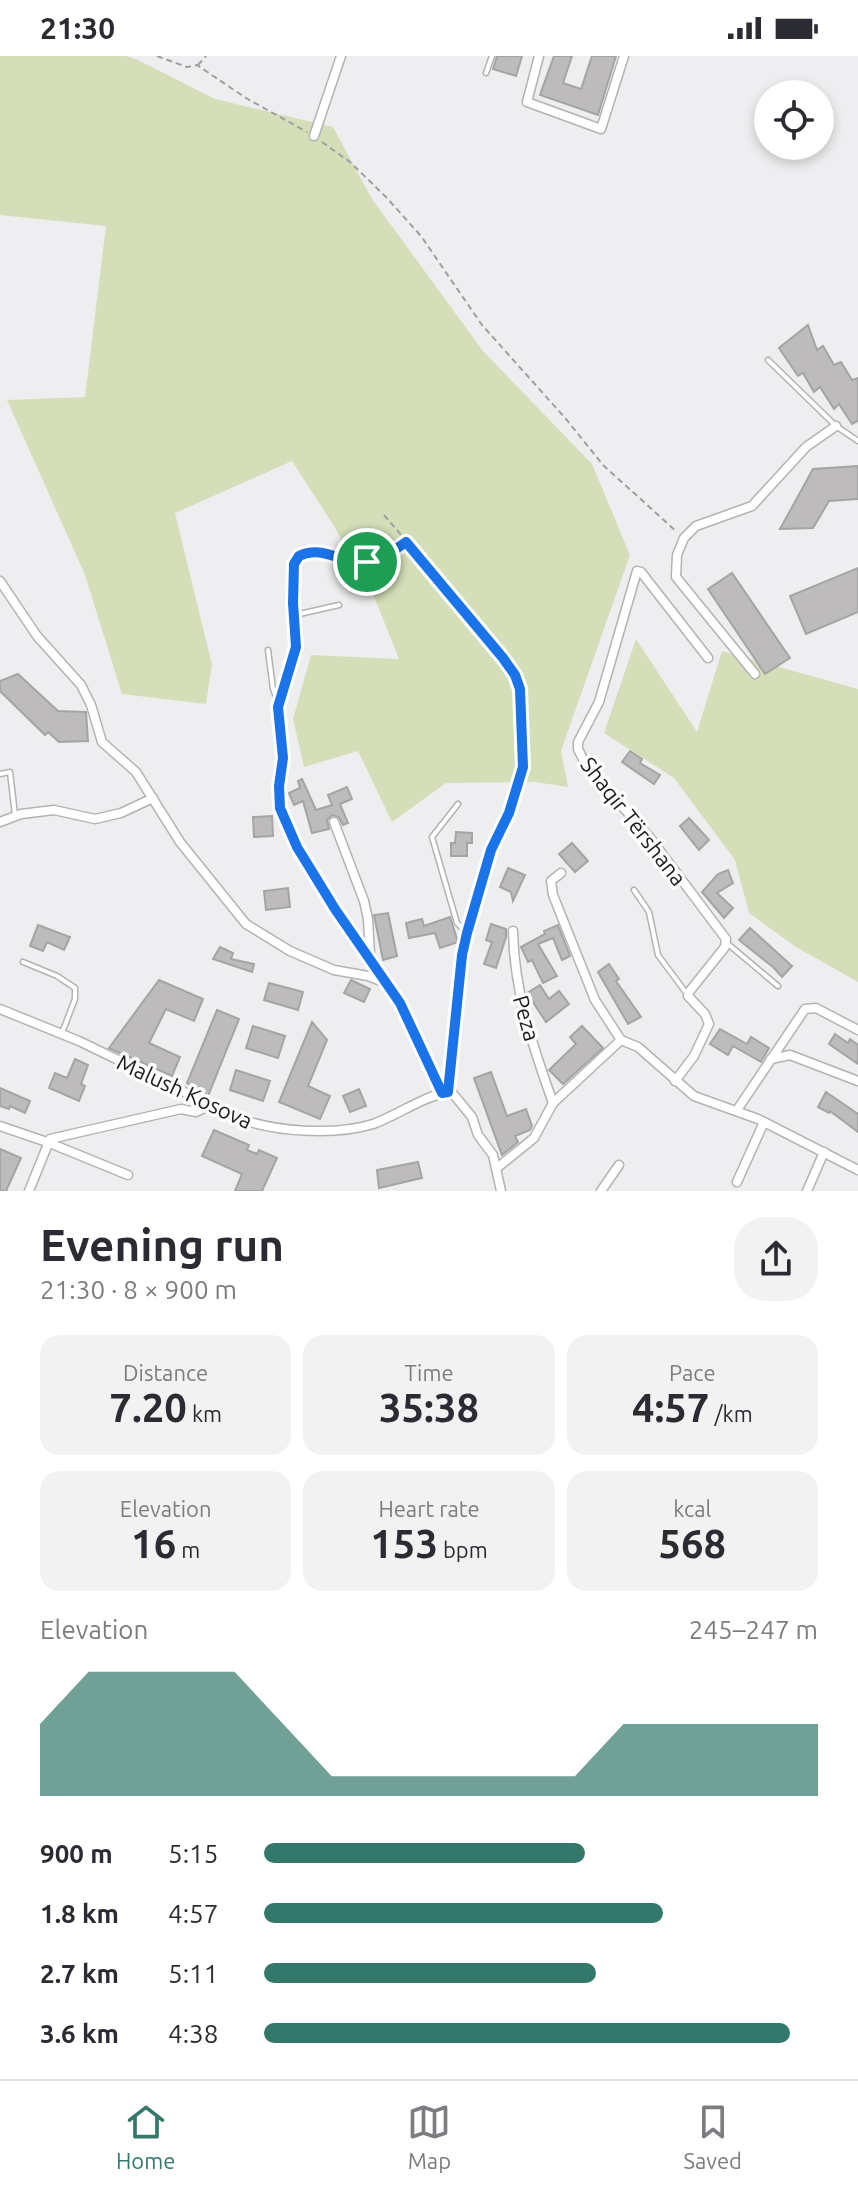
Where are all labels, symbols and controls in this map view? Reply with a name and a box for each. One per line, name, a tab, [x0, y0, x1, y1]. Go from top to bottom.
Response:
text: 21:30	[40, 11, 115, 45]
map controls	[754, 80, 834, 160]
button: locate	[754, 80, 834, 160]
pin	[333, 528, 401, 596]
icon: arrive	[345, 540, 389, 584]
street label: Shaqir Tërshana	[576, 752, 692, 890]
street label: Peza	[509, 992, 545, 1044]
street label: Malush Kosova	[113, 1049, 257, 1133]
button: share	[734, 1217, 818, 1301]
text: Evening run	[40, 1220, 284, 1269]
text: 21:30 · 8 × 900 m	[40, 1275, 237, 1304]
text: Distance	[123, 1360, 208, 1385]
text: Time	[404, 1360, 454, 1385]
text: Pace	[669, 1360, 716, 1385]
text: 7.20	[109, 1385, 187, 1430]
text: 35:38	[379, 1385, 479, 1430]
text: 4:57	[632, 1385, 709, 1430]
text: km	[187, 1401, 222, 1426]
text: /km	[709, 1401, 753, 1426]
text: Elevation	[120, 1496, 212, 1521]
text: Heart rate	[378, 1496, 480, 1521]
text: kcal	[673, 1496, 711, 1521]
text: 16	[131, 1521, 176, 1566]
text: 153	[370, 1521, 438, 1566]
text: 568	[658, 1521, 726, 1566]
text: m	[176, 1537, 200, 1562]
text: bpm	[438, 1537, 488, 1562]
text: Elevation	[40, 1615, 148, 1644]
text: 245–247 m	[689, 1615, 818, 1644]
text: 900 m	[40, 1839, 113, 1868]
text: 5:15	[168, 1839, 218, 1868]
text: 1.8 km	[40, 1899, 119, 1928]
text: 4:57	[168, 1899, 218, 1928]
text: 2.7 km	[40, 1959, 119, 1988]
text: 5:11	[168, 1959, 218, 1988]
text: 3.6 km	[40, 2019, 119, 2048]
text: 4:38	[168, 2019, 218, 2048]
tab: Home	[116, 2100, 175, 2173]
tab: Map	[407, 2100, 451, 2173]
tab: Saved	[683, 2100, 742, 2173]

